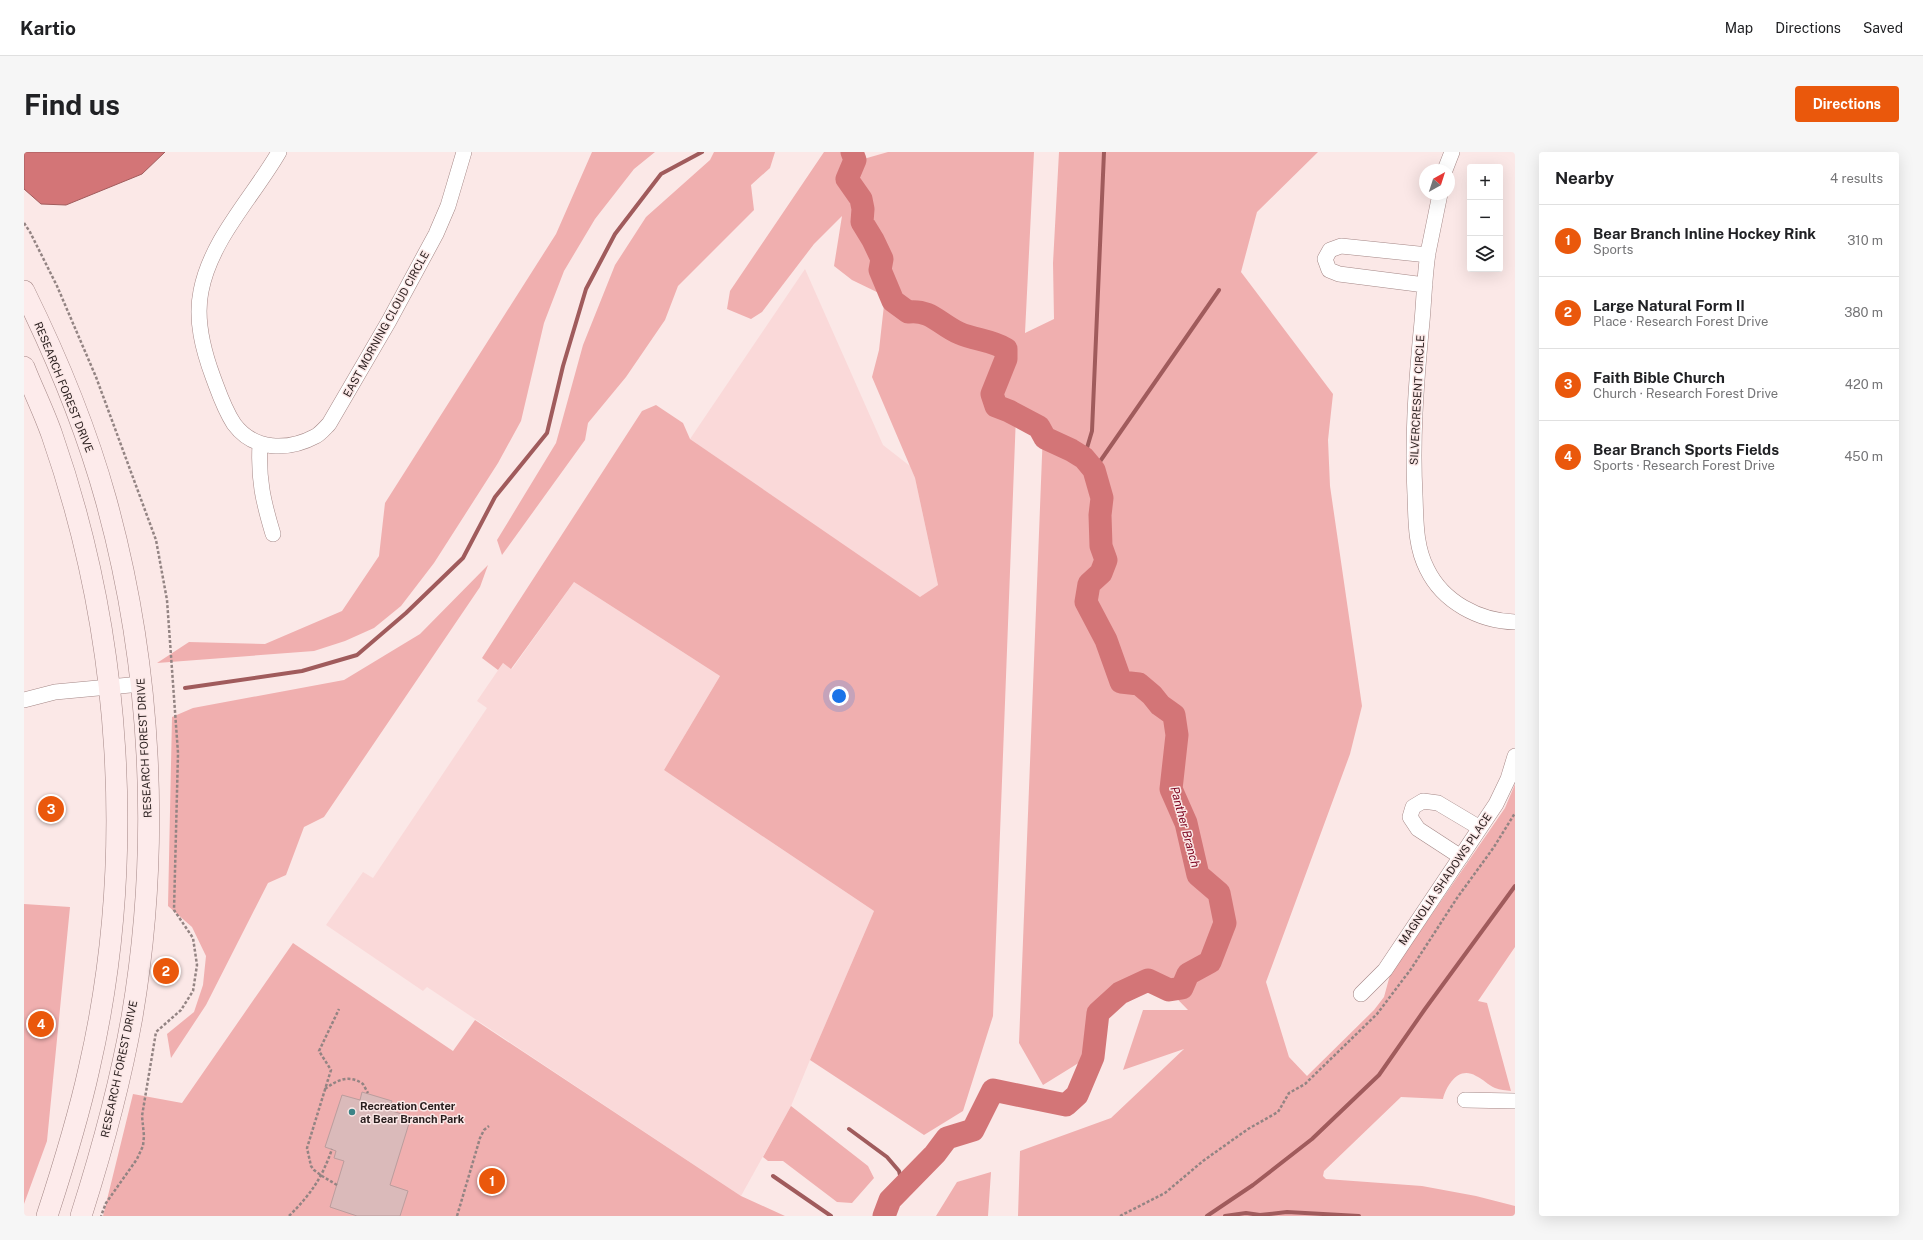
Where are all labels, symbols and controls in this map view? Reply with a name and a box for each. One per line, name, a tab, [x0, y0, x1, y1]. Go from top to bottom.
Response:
text: Kartio	[20, 17, 76, 39]
text: Map	[1725, 20, 1753, 36]
text: Directions	[1775, 20, 1841, 36]
text: Saved	[1863, 20, 1903, 36]
button: Directions	[1795, 86, 1899, 122]
text: Find us	[24, 88, 120, 121]
north arrow	[1419, 164, 1455, 200]
map controls	[1467, 164, 1503, 272]
button: +	[1467, 164, 1503, 200]
text: Nearby	[1555, 168, 1614, 188]
text: 4 results	[1830, 171, 1883, 186]
button: −	[1467, 200, 1503, 236]
text: Bear Branch Inline Hockey Rink	[1593, 225, 1816, 242]
text: 1	[1565, 233, 1571, 248]
text: 310 m	[1847, 233, 1883, 248]
button: layers	[1467, 236, 1503, 272]
text: Sports	[1593, 242, 1633, 257]
street label: EAST MORNING CLOUD CIRCLE	[341, 249, 431, 399]
text: Large Natural Form II	[1593, 297, 1745, 314]
text: 2	[1564, 305, 1572, 320]
text: 380 m	[1844, 305, 1883, 320]
text: Place · Research Forest Drive	[1593, 314, 1768, 329]
street label: RESEARCH FOREST DRIVE	[32, 320, 96, 454]
street label: SILVERCRESENT CIRCLE	[1408, 335, 1426, 465]
text: Faith Bible Church	[1593, 369, 1725, 386]
text: 3	[1564, 377, 1572, 392]
text: 420 m	[1845, 377, 1883, 392]
text: Church · Research Forest Drive	[1593, 386, 1778, 401]
text: Bear Branch Sports Fields	[1593, 441, 1779, 458]
text: 4	[1564, 449, 1572, 464]
text: 450 m	[1844, 449, 1883, 464]
text: Sports · Research Forest Drive	[1593, 458, 1775, 473]
street label: RESEARCH FOREST DRIVE	[134, 678, 154, 818]
your location	[829, 686, 849, 706]
water label: Panther Branch	[1167, 785, 1203, 869]
pin: 3	[38, 794, 64, 824]
street label: MAGNOLIA SHADOWS PLACE	[1396, 811, 1494, 947]
pin: 2	[153, 956, 179, 986]
street label: RESEARCH FOREST DRIVE	[99, 999, 139, 1139]
pin: 4	[28, 1009, 54, 1039]
place label: Recreation Center at Bear Branch Park	[360, 1100, 465, 1125]
marker: Recreation Center at Bear Branch Park	[347, 1107, 357, 1117]
pin: 1	[479, 1166, 505, 1196]

